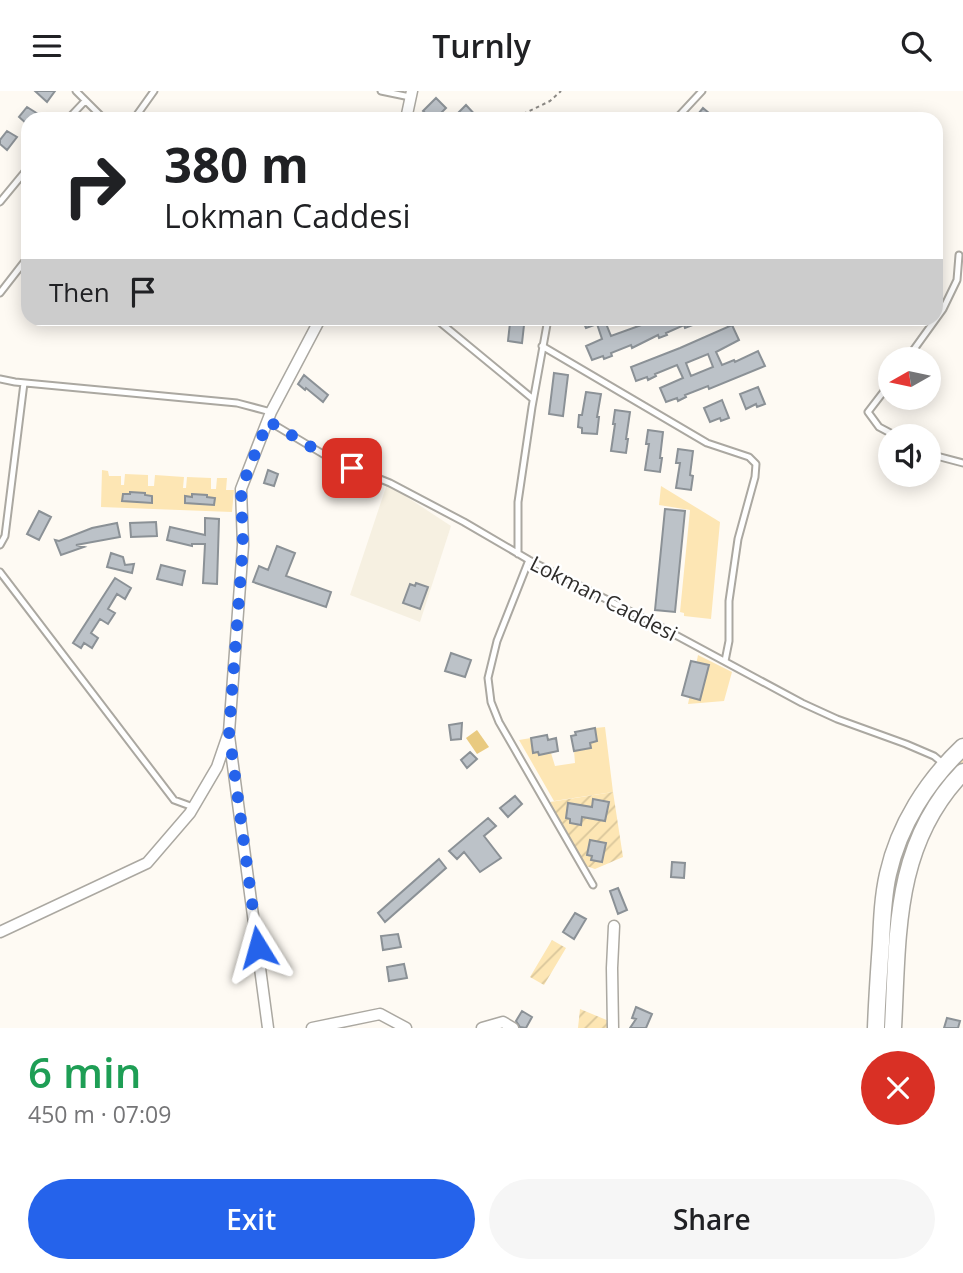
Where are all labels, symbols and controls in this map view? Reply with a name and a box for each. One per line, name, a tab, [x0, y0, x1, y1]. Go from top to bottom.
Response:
text: Turnly	[432, 24, 531, 67]
icon: menu	[28, 27, 66, 65]
icon: search	[897, 27, 935, 65]
text: 380 m	[164, 131, 309, 197]
icon: right	[49, 140, 140, 231]
text: Lokman Caddesi	[164, 194, 411, 237]
icon: arrive	[124, 273, 162, 311]
text: Then	[49, 274, 110, 310]
north arrow	[878, 347, 942, 409]
map controls	[878, 347, 941, 487]
button: sound	[878, 424, 941, 487]
pin	[322, 438, 382, 498]
icon: arrive	[333, 449, 371, 487]
street label: Lokman Caddesi	[526, 549, 682, 647]
position arrow	[221, 910, 295, 984]
text: 6 min	[28, 1043, 141, 1100]
button: close	[861, 1051, 935, 1125]
text: 450 m · 07:09	[28, 1098, 171, 1130]
button: Exit	[28, 1179, 475, 1259]
button: Share	[489, 1179, 935, 1259]

